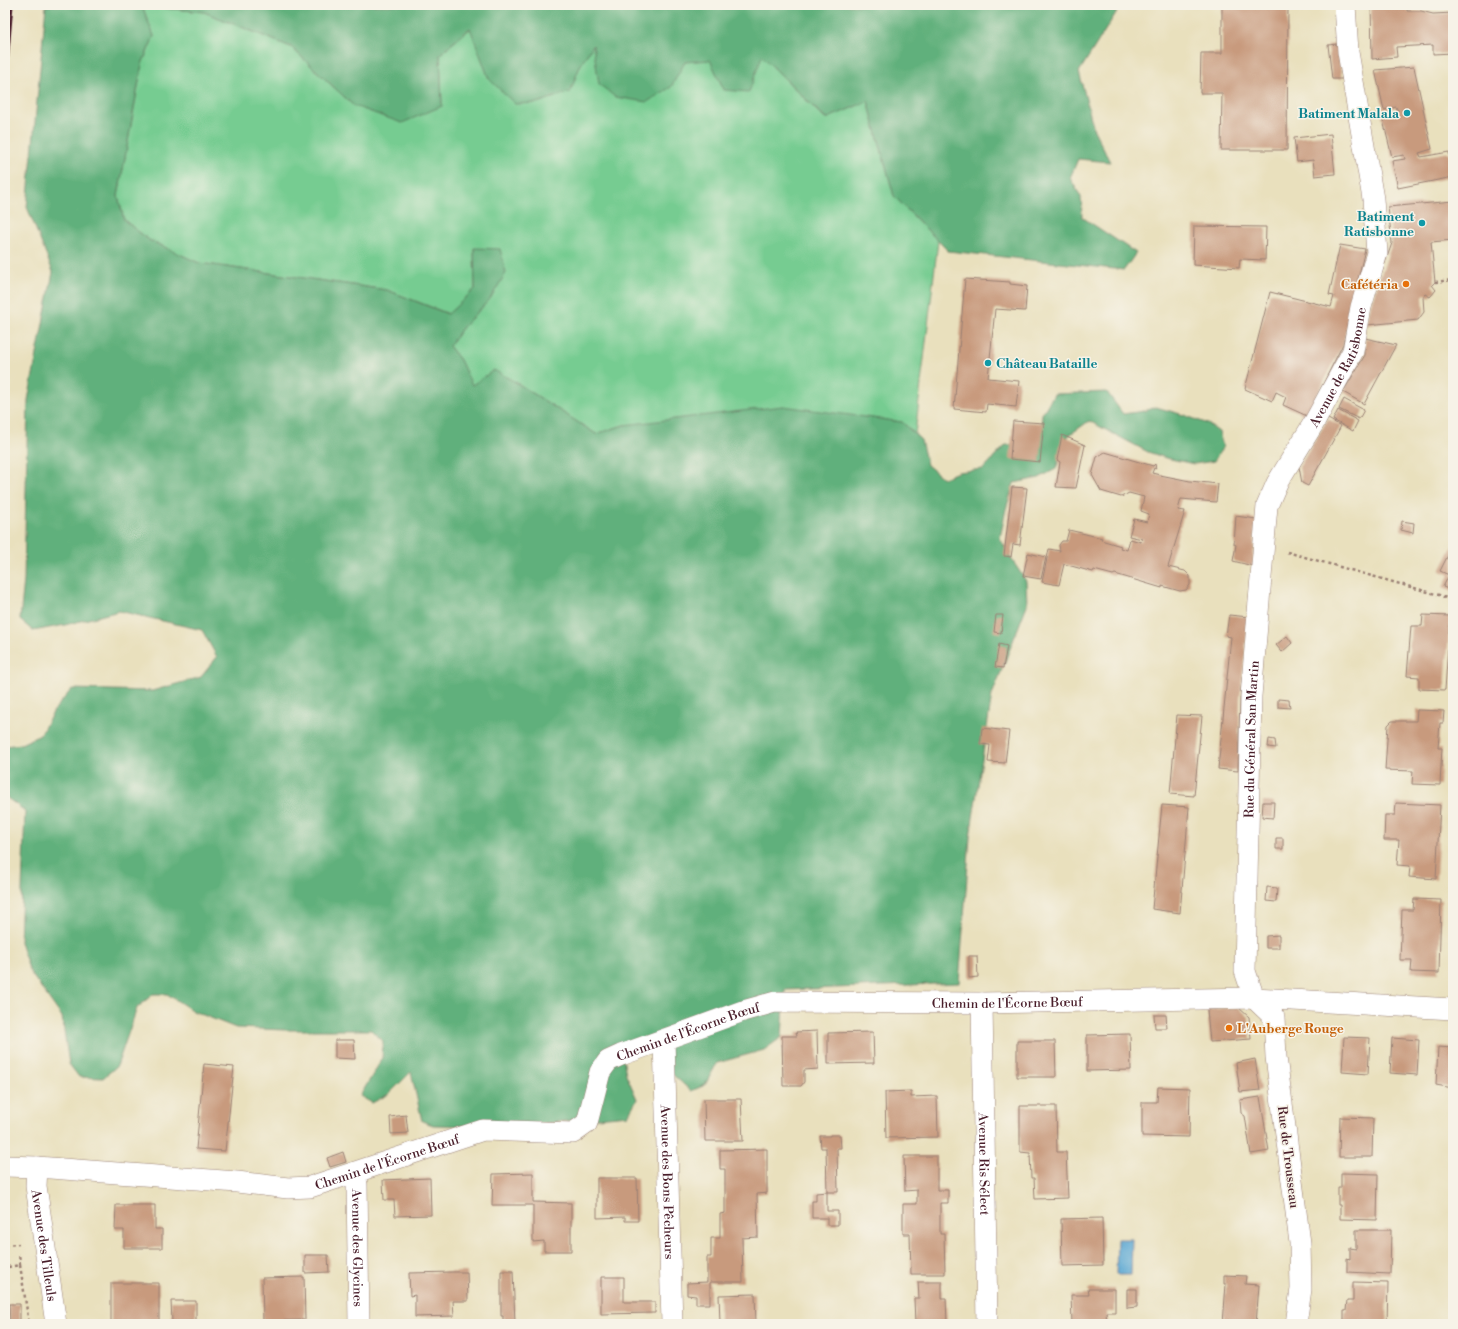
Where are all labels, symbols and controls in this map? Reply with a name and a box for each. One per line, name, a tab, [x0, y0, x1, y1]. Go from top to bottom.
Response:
place label: Batiment Malala	[1298, 106, 1400, 122]
marker: Batiment Malala	[1402, 108, 1412, 118]
place label: Batiment Ratisbonne	[1344, 209, 1414, 240]
marker: Batiment Ratisbonne	[1417, 218, 1427, 228]
place label: Cafétéria	[1341, 277, 1399, 293]
marker: Cafétéria	[1401, 279, 1411, 289]
street label: Avenue de Ratisbonne	[1306, 305, 1370, 431]
place label: Château Bataille	[996, 356, 1097, 372]
marker: Château Bataille	[983, 358, 993, 368]
street label: Rue du Général San Martin	[1241, 660, 1263, 818]
street label: Chemin de l'Écorne Bœuf	[932, 994, 1084, 1012]
street label: Chemin de l'Écorne Bœuf	[615, 999, 763, 1065]
place label: L'Auberge Rouge	[1237, 1021, 1344, 1037]
marker: L'Auberge Rouge	[1224, 1023, 1234, 1033]
street label: Avenue des Bons Pêcheurs	[657, 1103, 677, 1260]
street label: Rue de Trousseau	[1274, 1105, 1302, 1210]
street label: Avenue Ris Sélect	[975, 1111, 992, 1216]
street label: Chemin de l'Écorne Bœuf	[313, 1131, 463, 1194]
street label: Avenue des Tilleuls	[27, 1188, 60, 1303]
street label: Avenue des Glycines	[348, 1188, 366, 1307]

